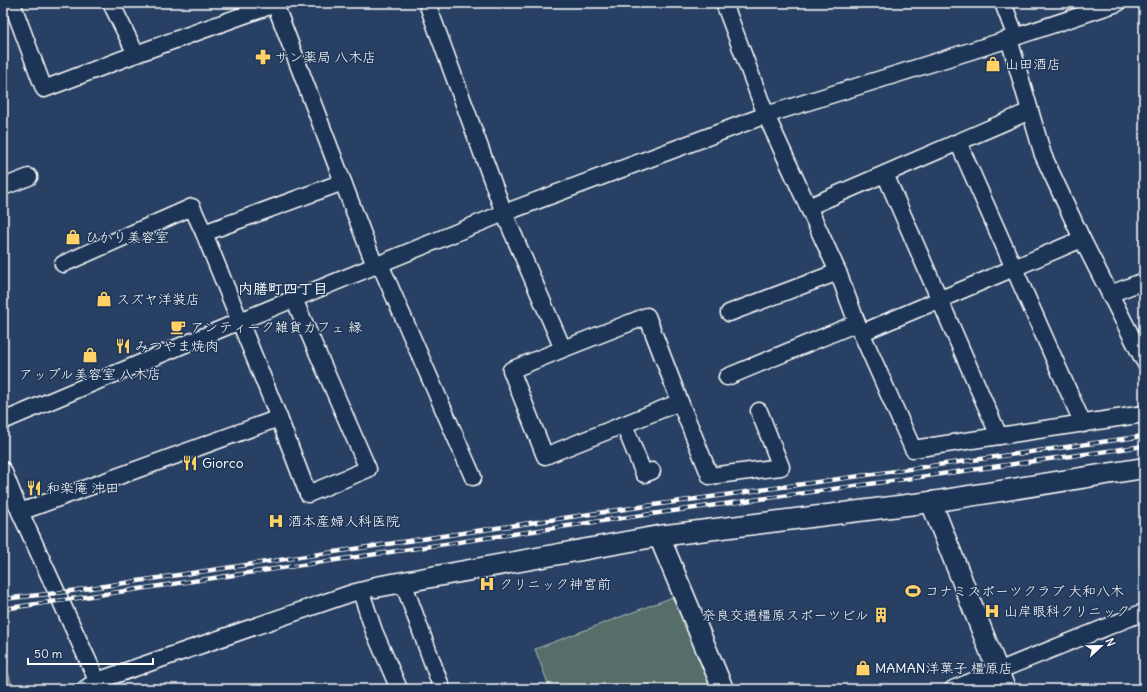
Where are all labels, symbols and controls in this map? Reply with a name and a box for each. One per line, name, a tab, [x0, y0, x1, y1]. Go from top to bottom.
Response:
pharmacy icon: サン薬局 八木店	[254, 48, 272, 66]
place label: サン薬局 八木店	[275, 48, 376, 66]
shop icon: 山田酒店	[984, 55, 1002, 73]
place label: 山田酒店	[1005, 55, 1061, 73]
shop icon: ひかり美容室	[64, 228, 82, 246]
place label: ひかり美容室	[85, 228, 169, 246]
district label: 内膳町四丁目	[238, 279, 328, 298]
shop icon: スズヤ洋装店	[95, 290, 113, 308]
place label: スズヤ洋装店	[116, 290, 200, 308]
cafe icon: アンティーク雑貨カフェ 縁	[169, 318, 187, 336]
place label: アンティーク雑貨カフェ 縁	[190, 318, 362, 336]
restaurant icon: みつやま焼肉	[114, 337, 132, 355]
place label: みつやま焼肉	[135, 337, 219, 355]
shop icon: アップル美容室 八木店	[81, 346, 99, 364]
place label: アップル美容室 八木店	[19, 365, 161, 383]
restaurant icon: Giorco	[181, 454, 199, 472]
place label: Giorco	[202, 454, 244, 472]
restaurant icon: 和楽庵 沖田	[25, 479, 43, 497]
place label: 和楽庵 沖田	[46, 479, 119, 497]
hospital icon: 酒本産婦人科医院	[267, 512, 285, 530]
place label: 酒本産婦人科医院	[288, 512, 400, 530]
hospital icon: クリニック神宮前	[478, 575, 496, 593]
place label: クリニック神宮前	[499, 575, 611, 593]
sports icon: コナミスポーツクラブ 大和八木	[904, 582, 922, 600]
place label: コナミスポーツクラブ 大和八木	[925, 582, 1124, 600]
hospital icon: 山岸眼科クリニック	[983, 602, 1001, 620]
place label: 山岸眼科クリニック	[1004, 602, 1130, 620]
place label: 奈良交通橿原スポーツビル	[702, 606, 869, 624]
building icon: 奈良交通橿原スポーツビル	[872, 606, 890, 624]
north arrow	[1081, 626, 1121, 666]
text: N	[1102, 636, 1118, 648]
scale bar	[28, 640, 153, 666]
text: 50 m	[34, 646, 63, 661]
shop icon: MAMAN洋菓子 橿原店	[854, 659, 872, 677]
place label: MAMAN洋菓子 橿原店	[875, 659, 1013, 677]

